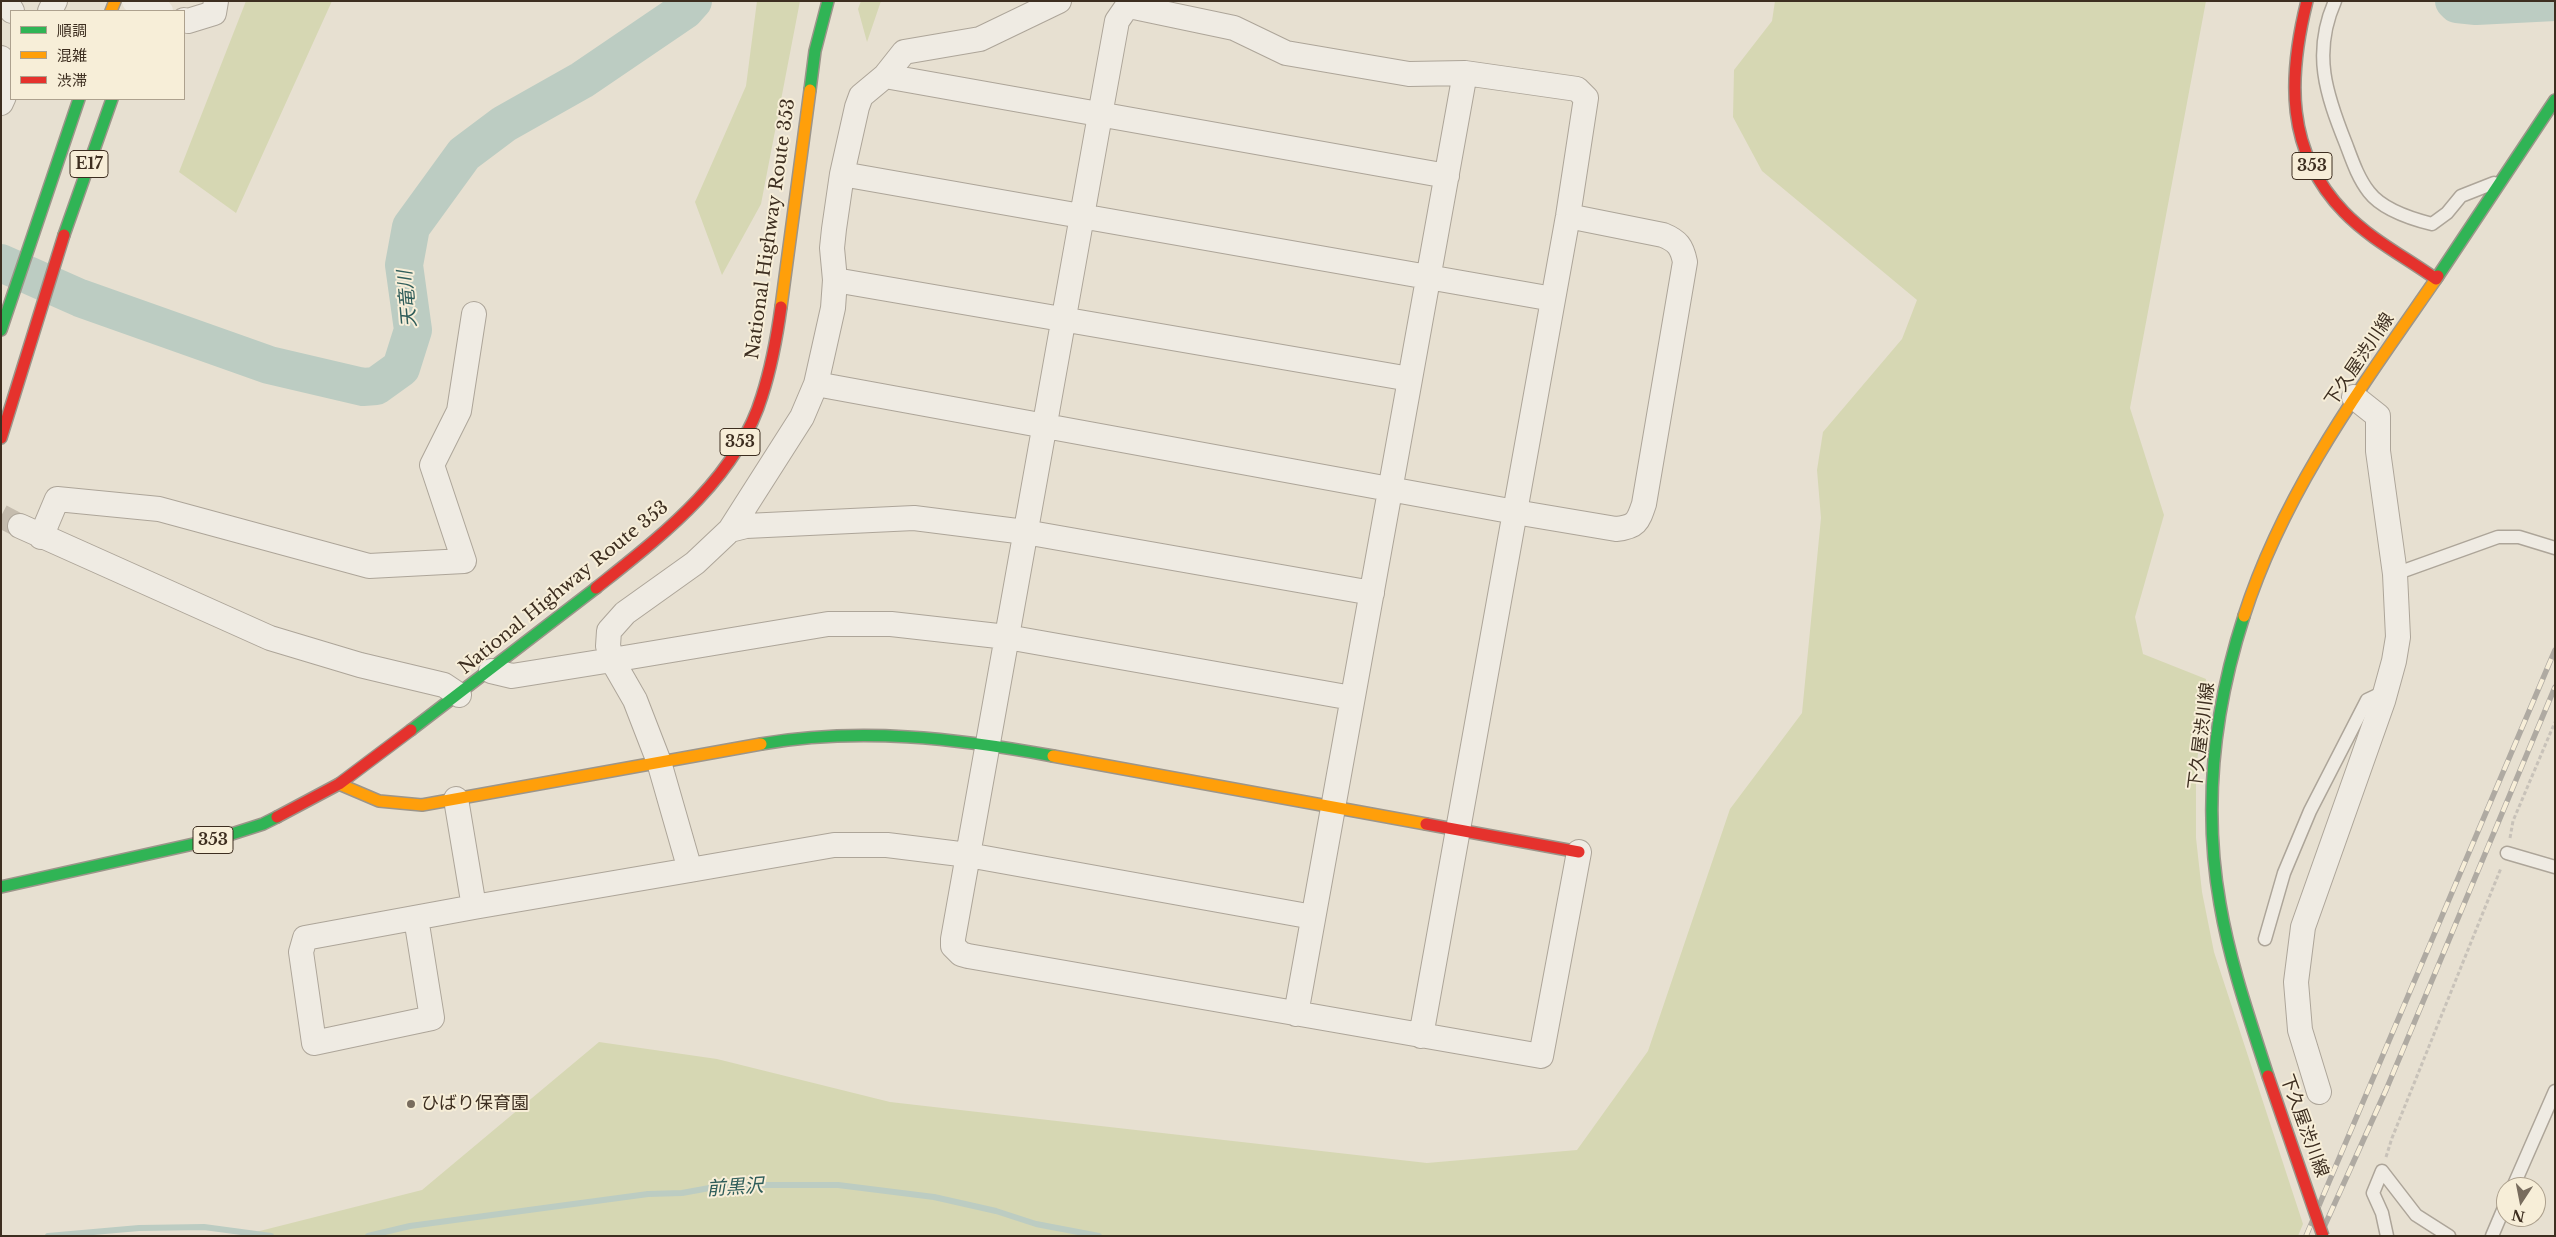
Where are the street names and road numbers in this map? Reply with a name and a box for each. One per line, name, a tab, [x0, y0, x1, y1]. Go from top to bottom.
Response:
street label: National Highway Route 353	[742, 97, 800, 361]
road number: E17	[70, 150, 108, 178]
road number: 353	[2292, 153, 2332, 180]
street label: 下久屋渋川線	[2321, 309, 2399, 411]
road number: 353	[720, 428, 760, 456]
street label: National Highway Route 353	[455, 497, 673, 679]
street label: 下久屋渋川線	[2185, 681, 2219, 791]
road number: 353	[193, 826, 233, 854]
street label: 下久屋渋川線	[2275, 1072, 2333, 1180]

